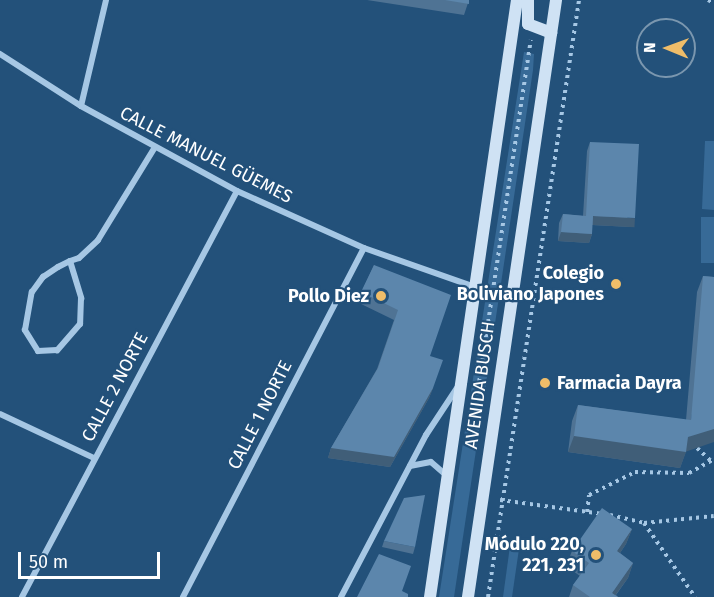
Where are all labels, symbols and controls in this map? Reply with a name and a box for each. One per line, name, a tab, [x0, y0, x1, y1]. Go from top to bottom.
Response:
north arrow	[636, 18, 696, 78]
text: N	[640, 42, 659, 53]
street label: CALLE MANUEL GÜEMES	[116, 102, 296, 208]
place label: Colegio Boliviano Japones	[457, 263, 604, 306]
marker: Colegio Boliviano Japones	[609, 277, 623, 291]
place label: Pollo Diez	[288, 285, 369, 307]
marker: Pollo Diez	[374, 289, 388, 303]
street label: AVENIDA BUSCH	[460, 320, 500, 450]
street label: CALLE 2 NORTE	[77, 329, 153, 445]
street label: CALLE 1 NORTE	[223, 357, 297, 473]
place label: Farmacia Dayra	[557, 372, 682, 394]
marker: Farmacia Dayra	[538, 376, 552, 390]
place label: Módulo 220, 221, 231	[485, 534, 584, 576]
scale bar	[21, 540, 164, 578]
marker: Módulo 220, 221, 231	[589, 548, 603, 562]
text: 50 m	[29, 551, 68, 573]

